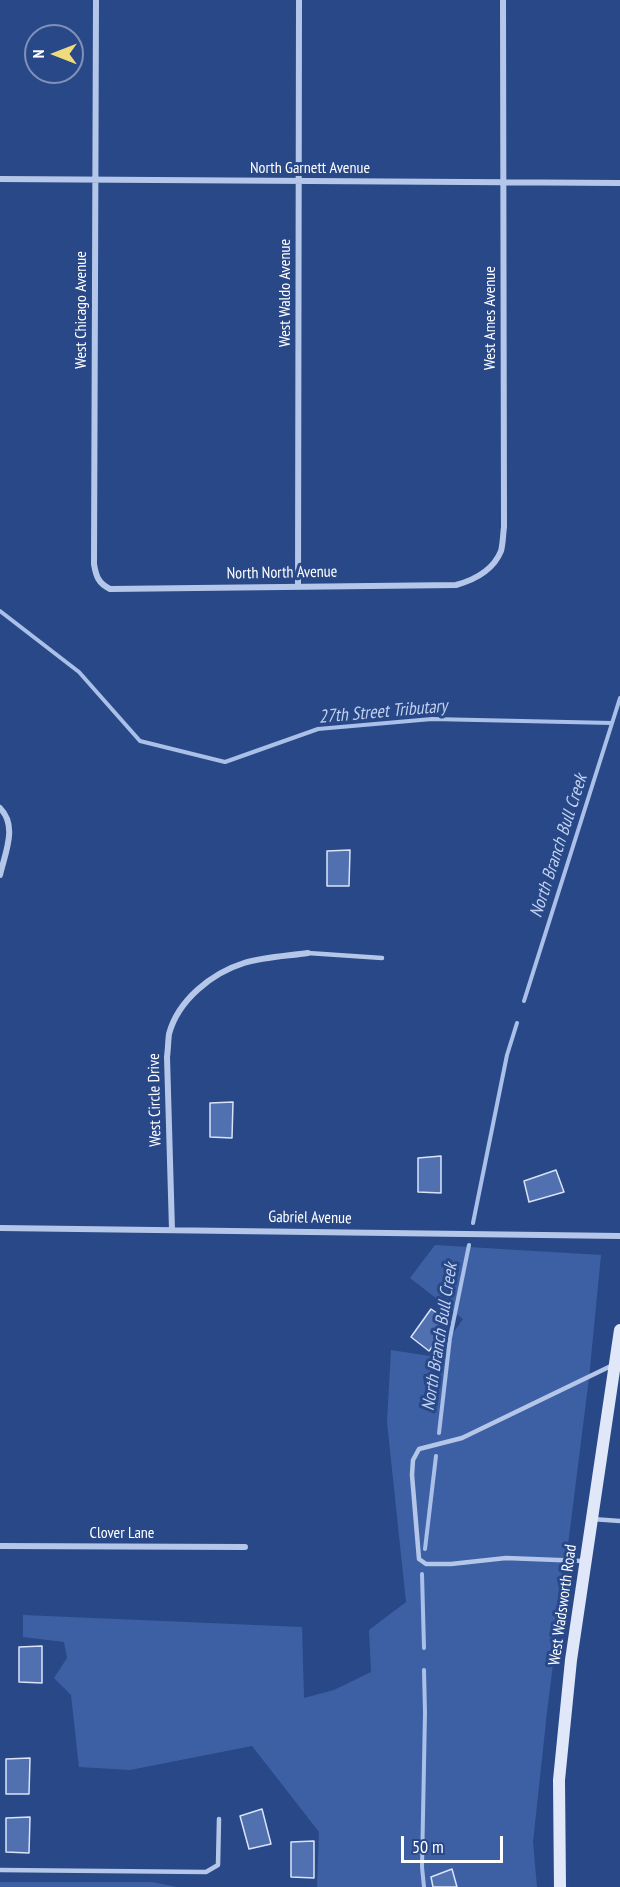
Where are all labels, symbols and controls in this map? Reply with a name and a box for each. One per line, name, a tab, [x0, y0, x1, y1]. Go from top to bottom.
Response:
north arrow	[24, 24, 84, 84]
text: N	[28, 50, 48, 58]
street label: North Garnett Avenue	[250, 158, 370, 178]
street label: West Waldo Avenue	[275, 239, 295, 347]
street label: West Chicago Avenue	[71, 251, 91, 369]
street label: West Ames Avenue	[480, 266, 500, 370]
street label: North North Avenue	[226, 562, 338, 584]
water label: 27th Street Tributary	[318, 696, 448, 728]
water label: North Branch Bull Creek	[526, 772, 592, 920]
street label: West Circle Drive	[145, 1053, 165, 1147]
street label: Gabriel Avenue	[268, 1208, 352, 1228]
water label: North Branch Bull Creek	[418, 1262, 462, 1412]
street label: Clover Lane	[90, 1523, 154, 1543]
street label: West Wadsworth Road	[545, 1543, 581, 1667]
scale bar	[404, 1824, 506, 1862]
text: 50 m	[412, 1835, 444, 1858]

